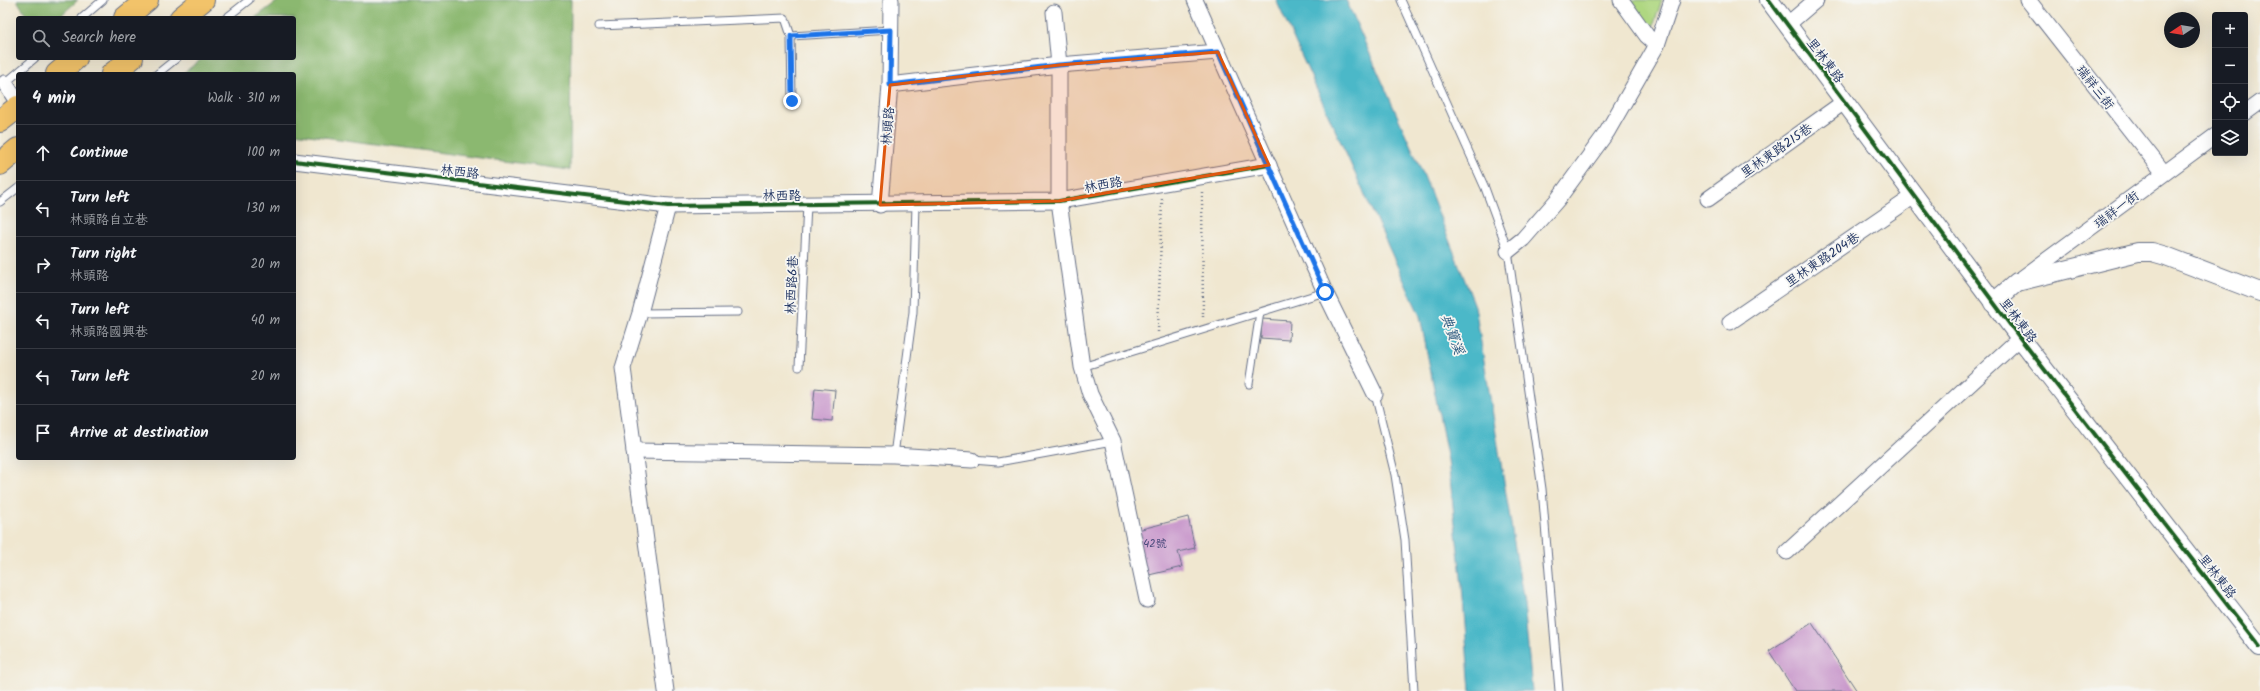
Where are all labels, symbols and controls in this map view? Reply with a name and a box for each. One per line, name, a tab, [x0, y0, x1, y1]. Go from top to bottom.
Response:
north arrow	[2164, 12, 2200, 48]
map controls	[2212, 12, 2248, 156]
button: +	[2212, 12, 2248, 48]
search box	[16, 16, 296, 60]
text: Search here	[62, 26, 136, 50]
icon: search	[30, 27, 52, 49]
street label: 里林東路	[1801, 34, 1849, 88]
button: −	[2212, 48, 2248, 84]
street label: 瑞祥三街	[2071, 61, 2119, 115]
button: locate	[2212, 84, 2248, 120]
text: 4 min	[32, 85, 76, 112]
text: Walk · 310 m	[207, 88, 280, 109]
route end	[783, 92, 801, 110]
street label: 林頭路	[876, 106, 901, 146]
street label: 里林東路215巷	[1737, 119, 1817, 184]
button: layers	[2212, 120, 2248, 156]
text: Continue	[70, 141, 128, 165]
icon: ahead	[32, 142, 54, 164]
text: 100 m	[247, 142, 280, 163]
street label: 林西路	[439, 160, 480, 185]
street label: 林西路	[1082, 172, 1124, 199]
text: Turn left	[70, 186, 130, 210]
street label: 林西路	[762, 186, 802, 207]
street label: 瑞祥一街	[2090, 186, 2144, 234]
icon: left	[32, 198, 54, 220]
text: 130 m	[246, 198, 280, 219]
text: 林頭路自立巷	[70, 210, 148, 231]
street label: 里林東路204巷	[1781, 227, 1864, 293]
text: Turn right	[70, 242, 137, 266]
icon: right	[32, 254, 54, 276]
text: 20 m	[250, 254, 280, 275]
street label: 林西路6巷	[780, 255, 805, 315]
text: 林頭路	[70, 266, 109, 287]
route start	[1316, 283, 1334, 301]
street label: 里林東路	[1994, 294, 2042, 348]
text: Turn left	[70, 298, 130, 322]
icon: left	[32, 310, 54, 332]
text: 40 m	[251, 310, 280, 331]
water label: 典寶溪	[1435, 311, 1470, 359]
text: 林頭路國興巷	[70, 322, 148, 343]
text: Turn left	[70, 365, 130, 389]
icon: left	[32, 366, 54, 388]
text: 20 m	[250, 366, 280, 387]
text: Arrive at destination	[70, 421, 209, 445]
icon: arrive	[32, 422, 54, 444]
house number: 42號	[1143, 535, 1167, 553]
street label: 里林東路	[2193, 550, 2241, 604]

